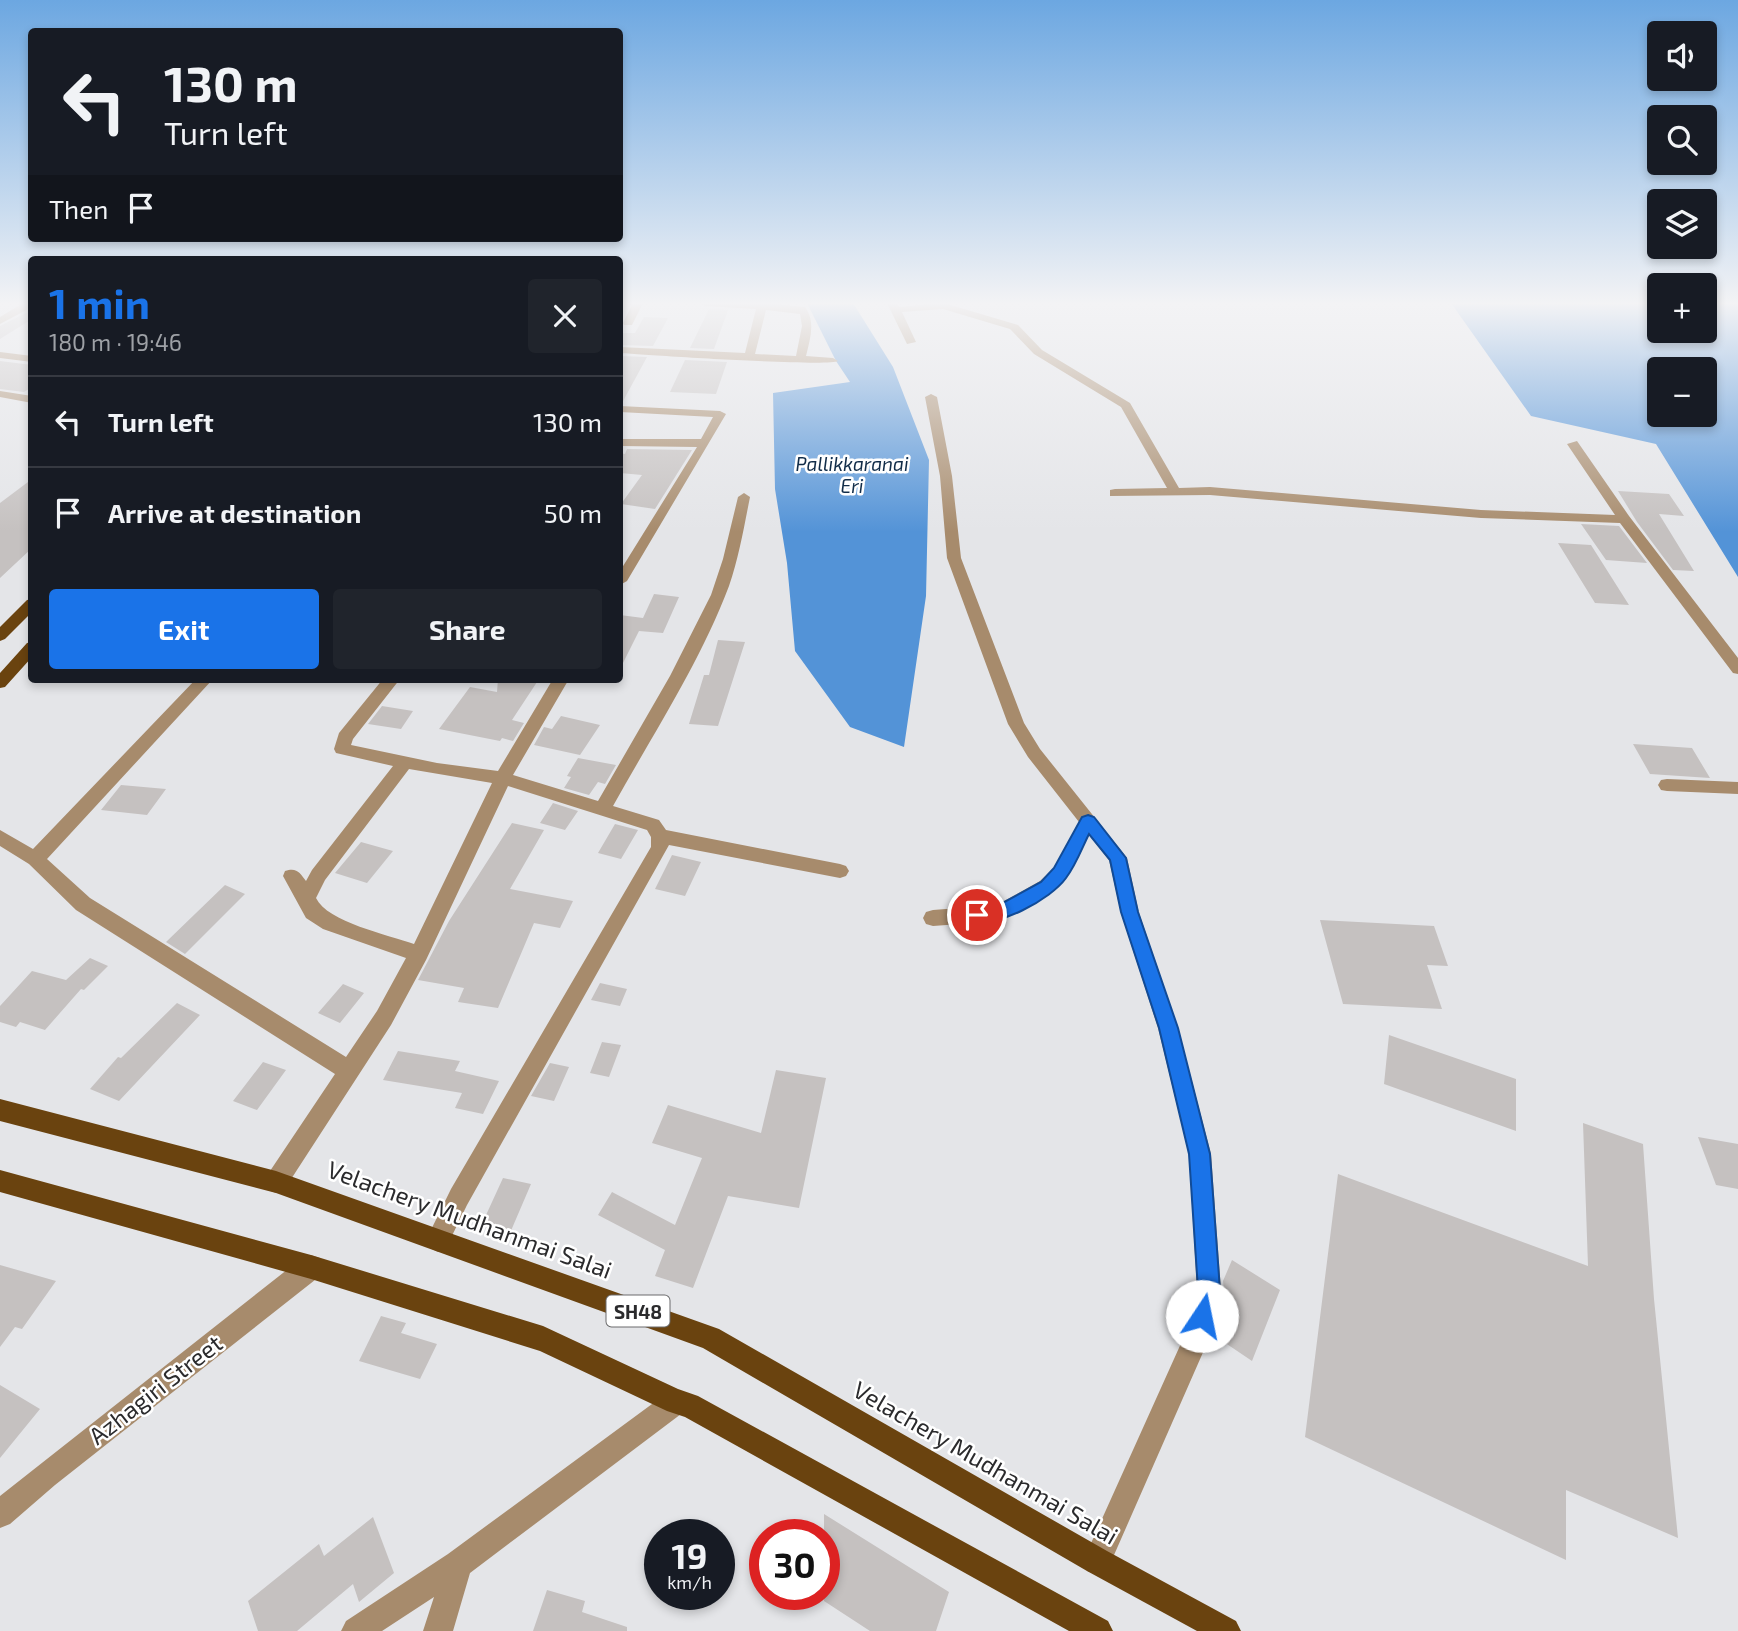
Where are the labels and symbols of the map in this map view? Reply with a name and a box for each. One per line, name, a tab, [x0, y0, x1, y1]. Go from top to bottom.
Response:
water label: Pallikkaranai Eri	[795, 452, 909, 497]
pin	[947, 885, 1007, 945]
street label: Velachery Mudhanmai Salai	[324, 1154, 616, 1284]
position arrow	[1165, 1279, 1239, 1353]
road number: SH48	[606, 1296, 670, 1326]
street label: Azhagiri Street	[83, 1328, 227, 1450]
street label: Velachery Mudhanmai Salai	[849, 1374, 1123, 1550]
speed limit sign: 30	[749, 1519, 840, 1610]

